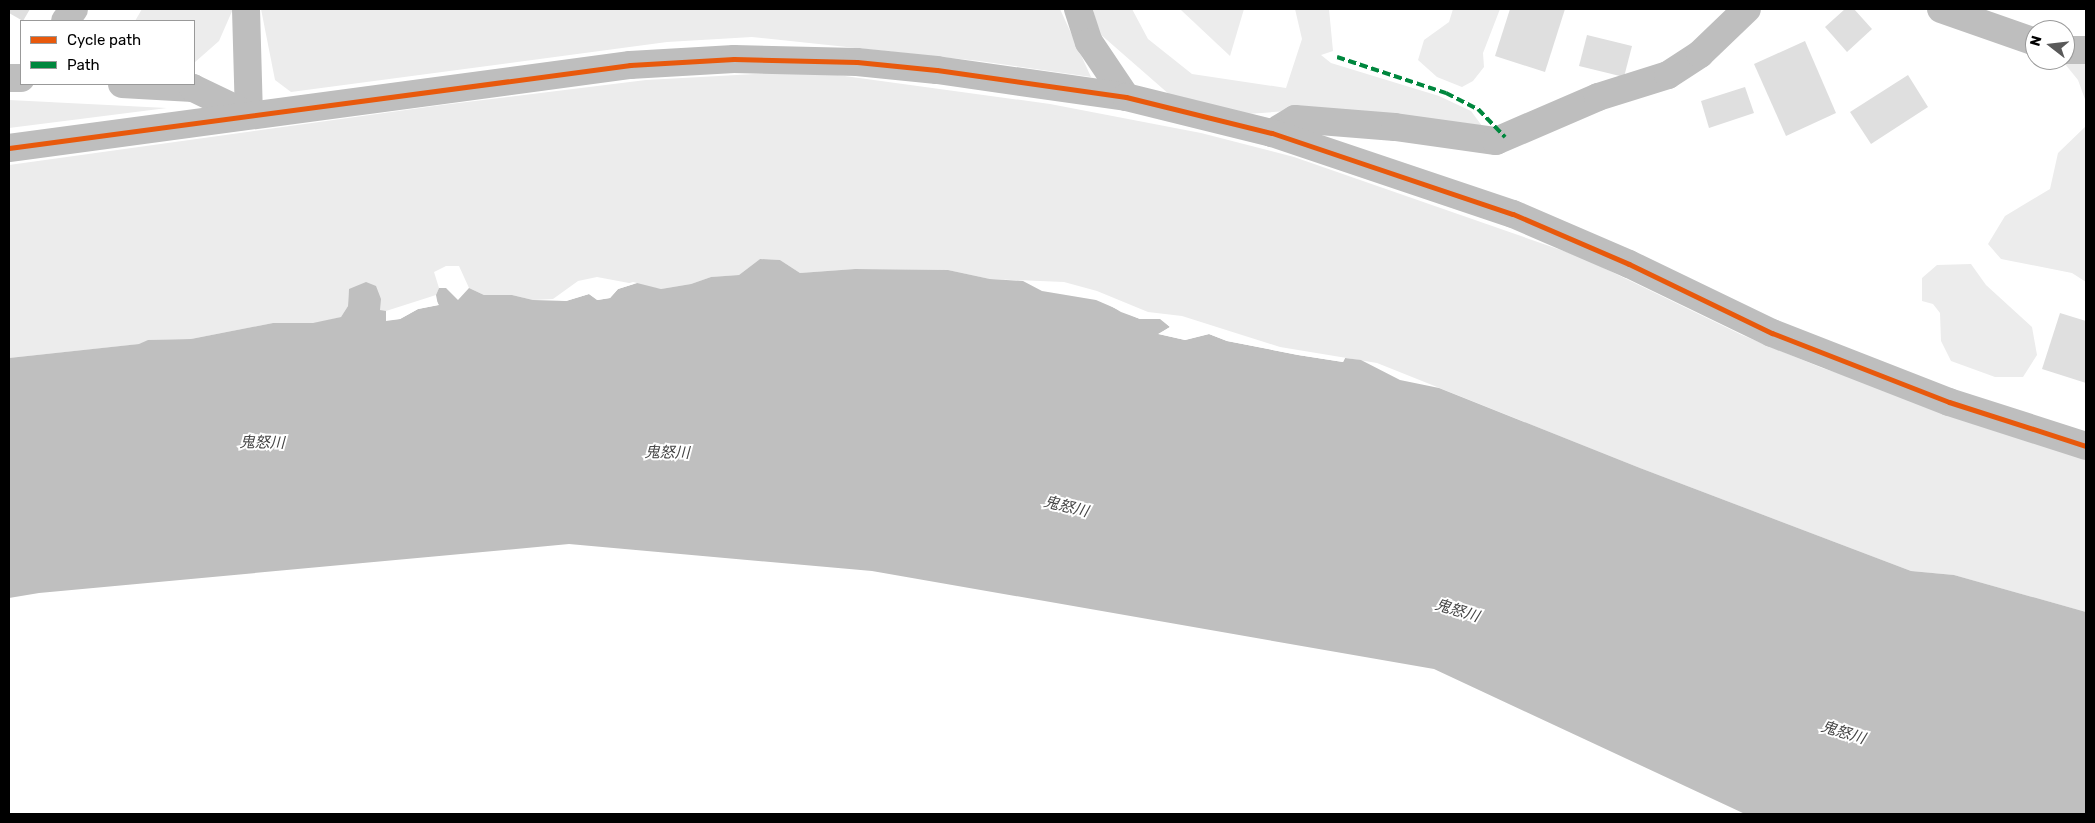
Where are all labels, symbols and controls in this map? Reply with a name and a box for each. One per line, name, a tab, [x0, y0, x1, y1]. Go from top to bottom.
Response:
legend	[20, 20, 195, 85]
north arrow	[2025, 20, 2075, 70]
text: Cycle path	[67, 31, 141, 49]
text: N	[2026, 34, 2046, 48]
text: Path	[67, 56, 100, 74]
water label: 鬼怒川	[239, 434, 285, 452]
water label: 鬼怒川	[644, 444, 690, 462]
water label: 鬼怒川	[1042, 493, 1090, 521]
water label: 鬼怒川	[1433, 596, 1481, 626]
water label: 鬼怒川	[1819, 718, 1867, 748]

